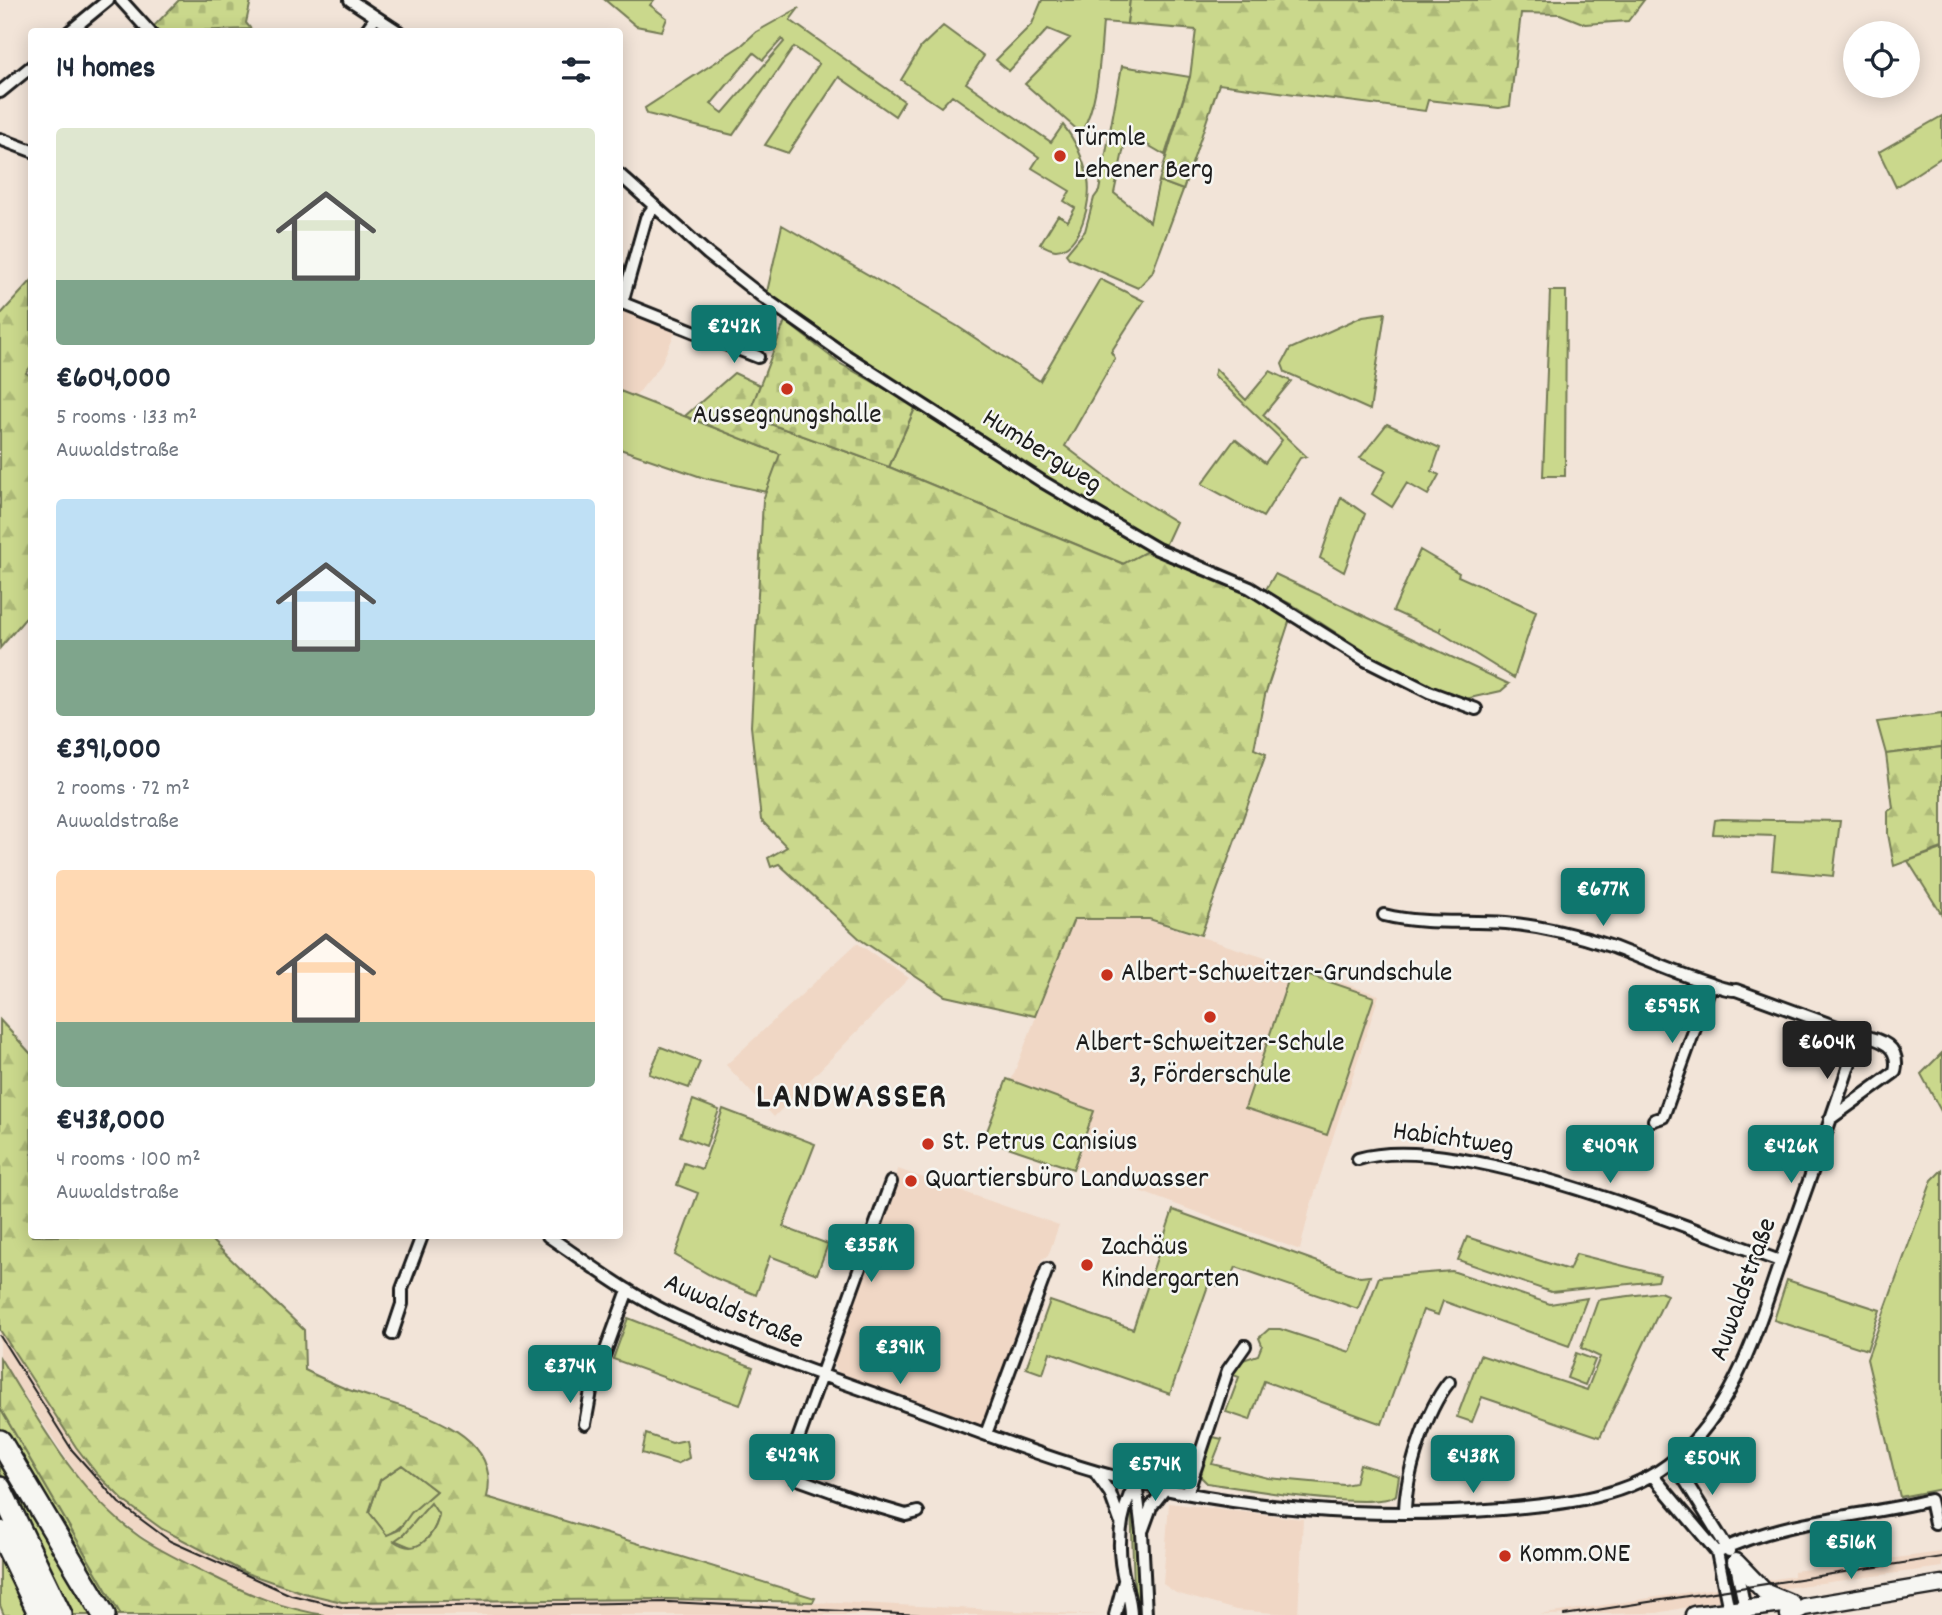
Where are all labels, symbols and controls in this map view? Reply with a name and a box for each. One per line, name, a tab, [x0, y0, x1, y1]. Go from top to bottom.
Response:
map controls	[1843, 21, 1920, 98]
button: locate	[1843, 21, 1920, 98]
text: 14 homes	[56, 49, 155, 92]
icon: filters	[557, 51, 595, 89]
place label: Türmle Lehener Berg	[1074, 120, 1213, 192]
marker: Türmle Lehener Berg	[1052, 148, 1068, 164]
icon: home	[263, 173, 389, 299]
pin: €242K	[685, 306, 783, 365]
text: €242K	[707, 311, 761, 344]
text: €604,000	[56, 359, 171, 402]
marker: Aussegnungshalle	[779, 381, 795, 397]
place label: Aussegnungshalle	[692, 397, 882, 437]
street label: Humbergweg	[973, 400, 1109, 506]
text: 5 rooms · 133 m²	[56, 402, 197, 435]
text: Auwaldstraße	[56, 435, 179, 468]
icon: home	[263, 544, 389, 670]
text: €391,000	[56, 730, 161, 773]
text: 2 rooms · 72 m²	[56, 773, 190, 806]
text: Auwaldstraße	[56, 806, 179, 839]
pin: €677K	[1554, 869, 1652, 928]
text: €677K	[1577, 874, 1629, 907]
icon: home	[263, 915, 389, 1041]
place label: Albert-Schweitzer-Grundschule	[1121, 955, 1452, 995]
marker: Albert-Schweitzer-Grundschule	[1099, 967, 1115, 983]
pin: €595K	[1623, 986, 1721, 1045]
text: €595K	[1644, 991, 1700, 1024]
marker: Albert-Schweitzer-Schule 3, Förderschule	[1202, 1009, 1218, 1025]
pin: €604K	[1778, 1021, 1876, 1081]
place label: Albert-Schweitzer-Schule 3, Förderschule	[1075, 1025, 1345, 1097]
text: €604K	[1799, 1027, 1855, 1060]
district label: LANDWASSER	[756, 1074, 948, 1124]
text: €438,000	[56, 1101, 165, 1144]
street label: Habichtweg	[1390, 1113, 1516, 1169]
place label: St. Petrus Canisius	[942, 1124, 1138, 1164]
pin: €409K	[1561, 1126, 1659, 1185]
pin: €426K	[1742, 1126, 1840, 1185]
text: €409K	[1582, 1131, 1638, 1164]
text: €426K	[1764, 1131, 1818, 1164]
marker: St. Petrus Canisius	[920, 1136, 936, 1152]
text: 4 rooms · 100 m²	[56, 1144, 201, 1177]
place label: Quartiersbüro Landwasser	[925, 1161, 1209, 1201]
marker: Quartiersbüro Landwasser	[903, 1173, 919, 1189]
text: Auwaldstraße	[56, 1177, 179, 1210]
street label: Auwaldstraße	[1701, 1213, 1789, 1367]
pin: €358K	[822, 1224, 920, 1284]
place label: Zachäus Kindergarten	[1101, 1229, 1239, 1301]
text: €358K	[844, 1230, 898, 1263]
marker: Zachäus Kindergarten	[1079, 1257, 1095, 1273]
street label: Auwaldstraße	[657, 1264, 809, 1362]
pin: €391K	[851, 1326, 949, 1386]
text: €391K	[875, 1332, 925, 1365]
pin: €374K	[521, 1346, 619, 1405]
text: €374K	[544, 1351, 596, 1384]
pin: €429K	[743, 1434, 841, 1494]
pin: €438K	[1424, 1436, 1522, 1495]
pin: €504K	[1663, 1438, 1761, 1497]
text: €429K	[765, 1440, 819, 1473]
text: €438K	[1447, 1441, 1499, 1474]
text: €504K	[1684, 1443, 1740, 1476]
pin: €574K	[1106, 1444, 1204, 1503]
text: €574K	[1129, 1449, 1181, 1482]
pin: €516K	[1802, 1522, 1900, 1581]
text: €516K	[1826, 1527, 1876, 1560]
place label: Komm.ONE	[1519, 1536, 1630, 1576]
marker: Komm.ONE	[1497, 1548, 1513, 1564]

